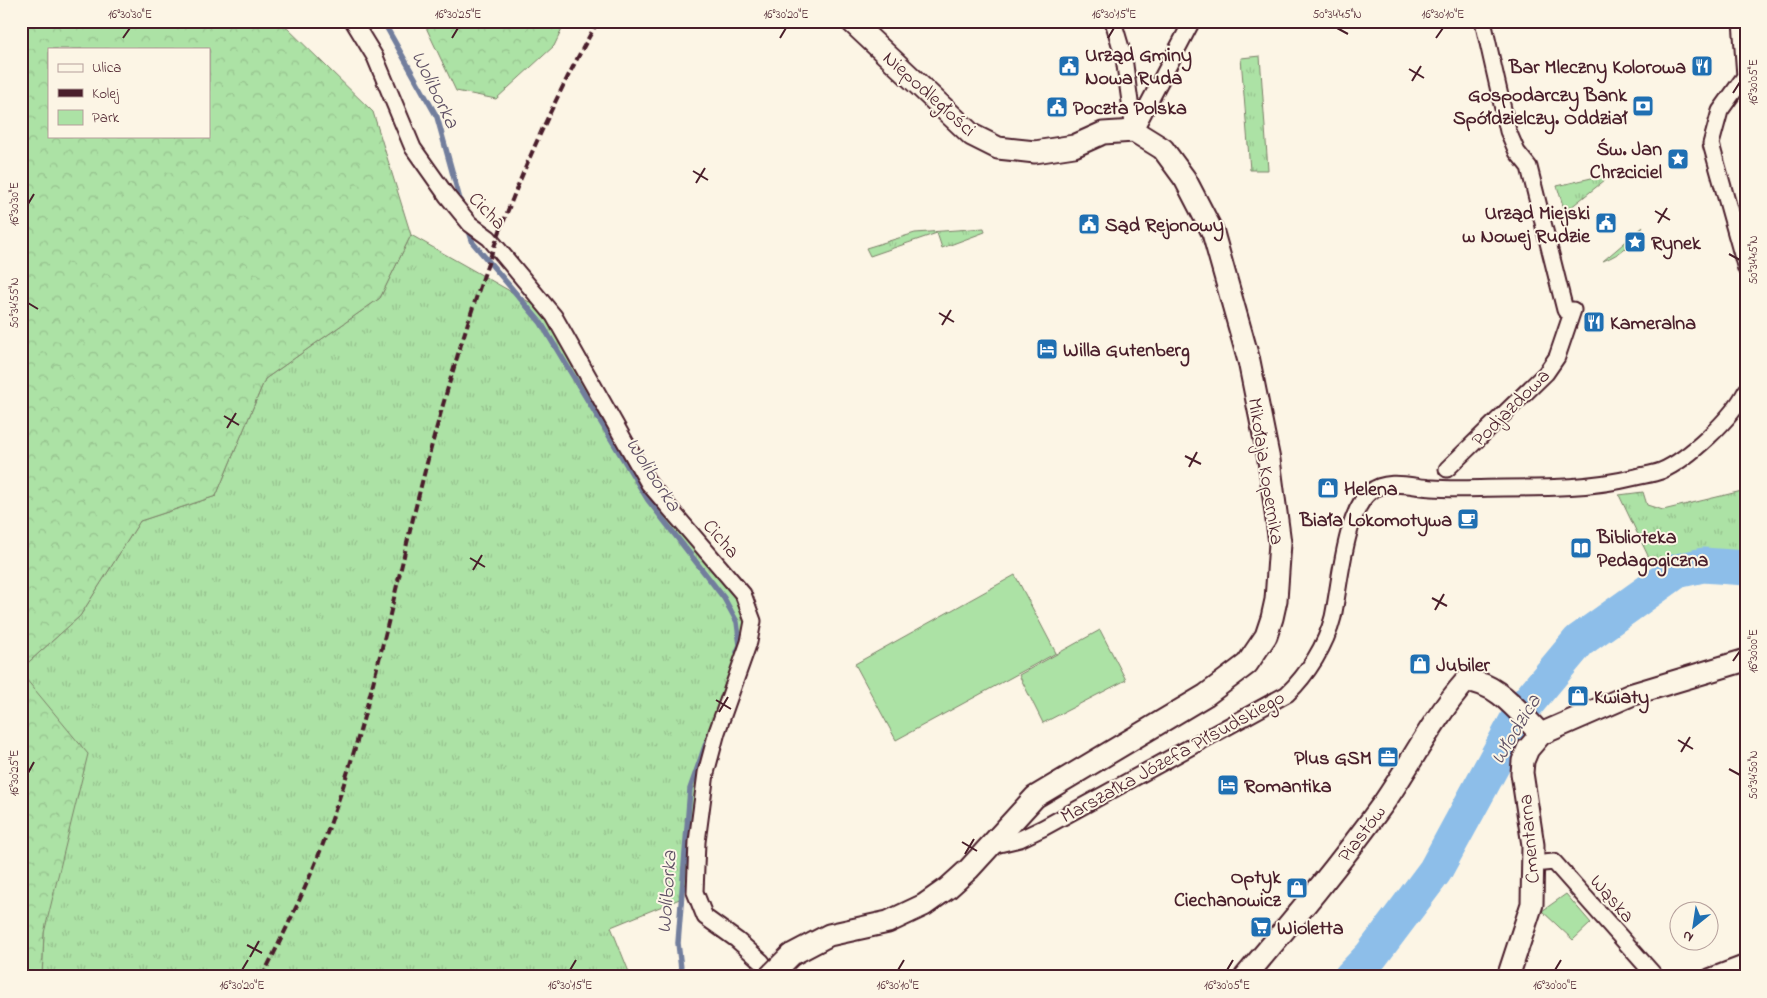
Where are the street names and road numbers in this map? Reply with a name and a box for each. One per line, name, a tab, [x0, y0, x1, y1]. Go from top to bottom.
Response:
street label: Niepodległości	[875, 45, 981, 145]
street label: Cicha	[461, 186, 512, 238]
street label: Podjazdowa	[1466, 363, 1558, 455]
street label: Mikołaja Kopernika	[1239, 396, 1290, 547]
street label: Cicha	[695, 514, 745, 566]
street label: Marszałka Józefa Piłsudskiego	[1056, 684, 1291, 833]
street label: Cmentarna	[1512, 793, 1549, 885]
street label: Piastów	[1332, 800, 1394, 869]
street label: Wąska	[1582, 869, 1640, 930]

